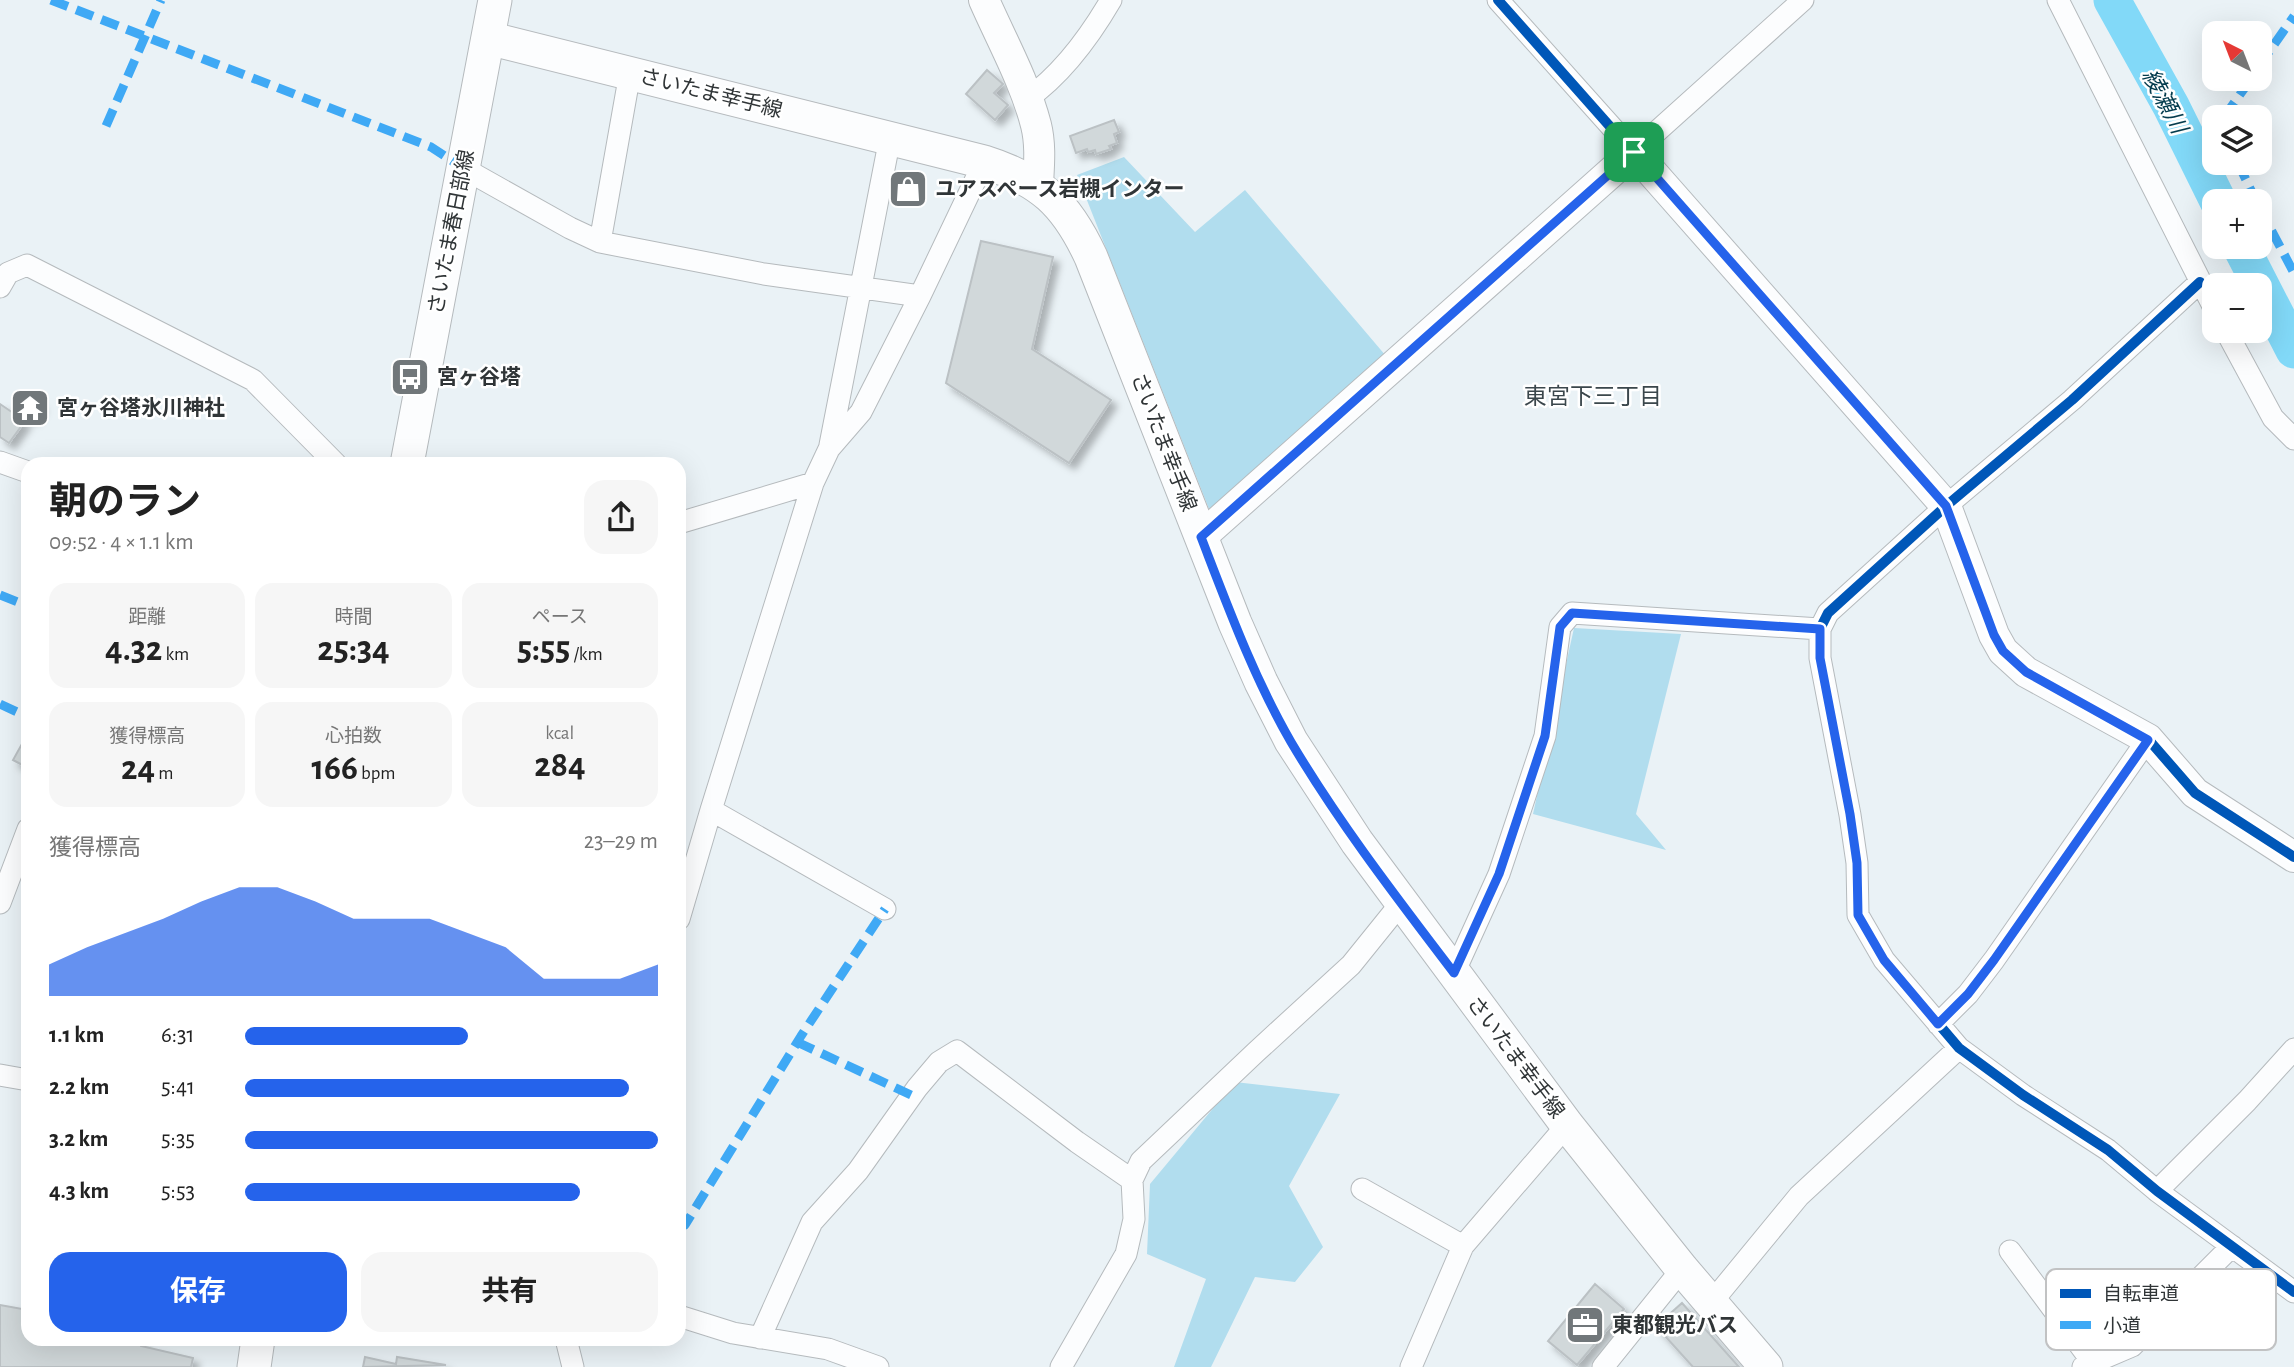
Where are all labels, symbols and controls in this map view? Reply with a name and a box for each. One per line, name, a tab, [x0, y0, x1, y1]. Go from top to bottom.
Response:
north arrow	[2202, 21, 2272, 91]
map controls	[2202, 21, 2272, 343]
street label: さいたま幸手線	[637, 65, 785, 121]
water label: 綾瀬川	[2137, 65, 2193, 140]
button: layers	[2202, 105, 2272, 175]
pin	[1604, 122, 1664, 182]
icon: arrive	[1615, 133, 1653, 171]
street label: さいたま春日部線	[424, 148, 478, 316]
shop icon: ユアスペース岩槻インター	[887, 168, 929, 210]
place label: ユアスペース岩槻インター	[935, 178, 1184, 200]
button: +	[2202, 189, 2272, 259]
button: −	[2202, 273, 2272, 343]
bus stop icon: 宮ヶ谷塔	[389, 356, 431, 398]
place label: 宮ヶ谷塔	[437, 366, 521, 388]
street label: さいたま幸手線	[1128, 370, 1200, 514]
district label: 東宮下三丁目	[1524, 384, 1662, 409]
temple icon: 宮ヶ谷塔氷川神社	[9, 387, 51, 429]
place label: 宮ヶ谷塔氷川神社	[57, 396, 225, 419]
button: share	[584, 480, 658, 554]
text: 朝のラン	[49, 484, 201, 522]
text: 09:52 · 4 × 1.1 km	[49, 531, 194, 554]
text: 距離	[128, 608, 166, 627]
text: 時間	[334, 608, 373, 627]
text: ペース	[532, 608, 588, 627]
text: 4.32	[105, 632, 162, 667]
text: 25:34	[317, 632, 390, 667]
text: 5:55	[517, 632, 570, 667]
text: km	[162, 645, 189, 664]
text: /km	[570, 645, 603, 664]
text: kcal	[545, 724, 574, 743]
text: 獲得標高	[109, 727, 185, 746]
text: 心拍数	[325, 727, 382, 746]
text: 284	[534, 748, 586, 783]
text: 24	[121, 751, 155, 786]
text: 166	[311, 751, 358, 786]
text: m	[155, 764, 173, 783]
text: bpm	[358, 764, 396, 783]
text: 23–29 m	[584, 830, 658, 853]
text: 獲得標高	[49, 837, 141, 860]
street label: さいたま幸手線	[1463, 992, 1569, 1122]
text: 1.1 km	[49, 1024, 104, 1047]
text: 6:31	[161, 1024, 194, 1047]
text: 2.2 km	[49, 1076, 109, 1099]
text: 5:41	[161, 1076, 195, 1099]
text: 3.2 km	[49, 1128, 108, 1151]
text: 5:35	[161, 1128, 195, 1151]
text: 4.3 km	[49, 1180, 109, 1203]
text: 5:53	[161, 1180, 195, 1203]
button: 保存	[49, 1252, 347, 1332]
button: 共有	[361, 1252, 658, 1332]
legend	[2046, 1269, 2276, 1350]
text: 自転車道	[2103, 1284, 2179, 1304]
office icon: 東都観光バス	[1564, 1304, 1606, 1346]
place label: 東都観光バス	[1612, 1314, 1738, 1336]
text: 小道	[2103, 1316, 2141, 1336]

